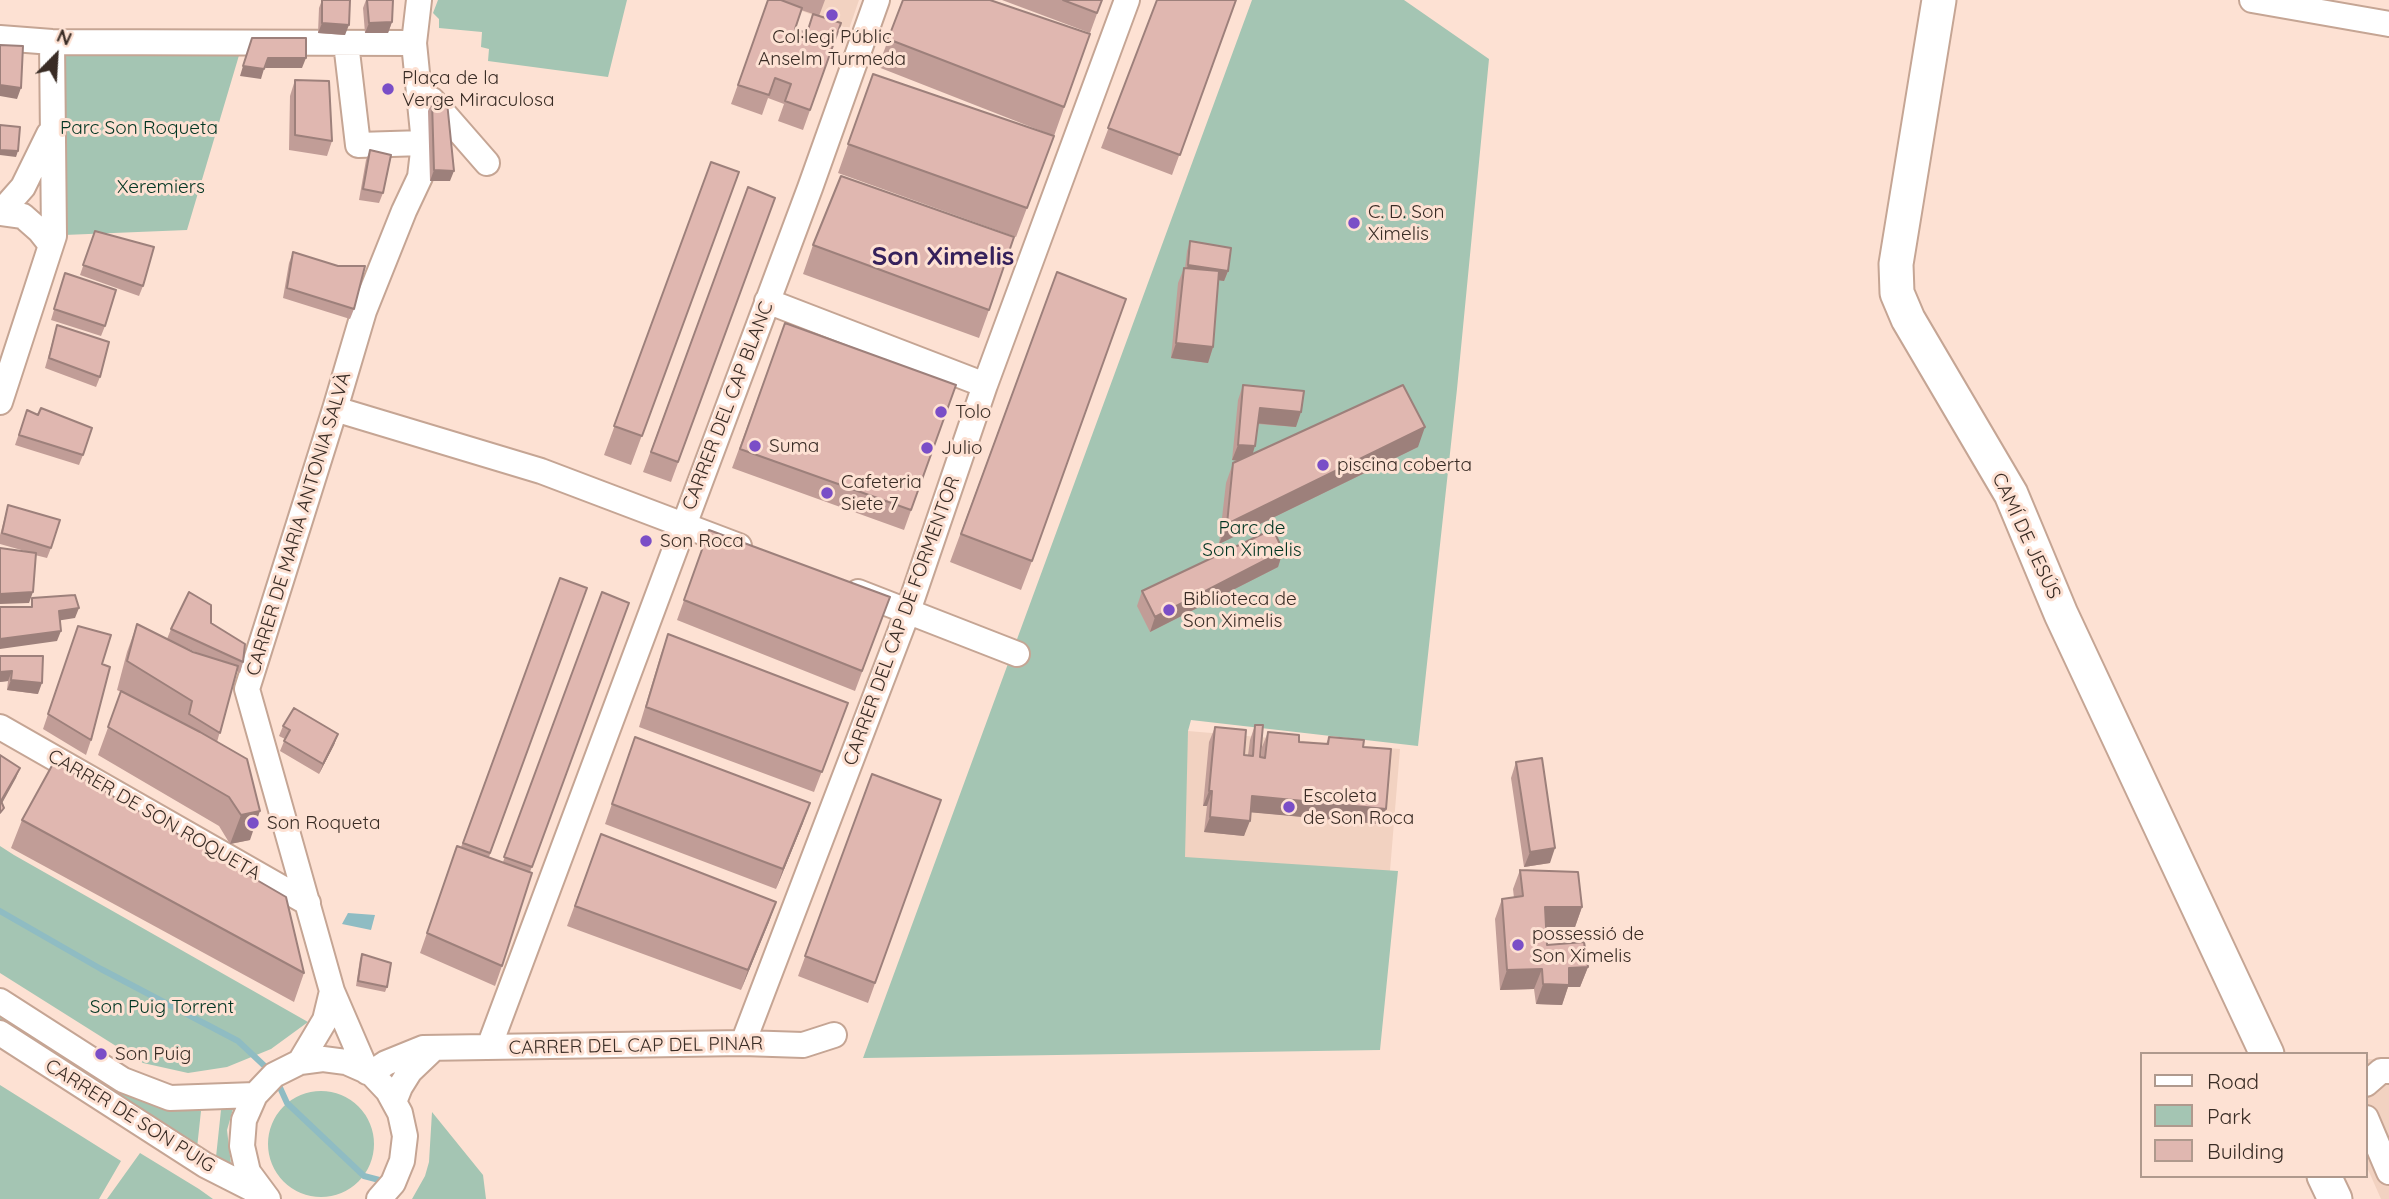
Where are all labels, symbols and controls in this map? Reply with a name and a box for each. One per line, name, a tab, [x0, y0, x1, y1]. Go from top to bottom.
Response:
marker: Col·legi Públic Anselm Turmeda	[824, 7, 840, 23]
north arrow	[21, 21, 91, 91]
text: N	[53, 23, 76, 51]
place label: Col·legi Públic Anselm Turmeda	[758, 26, 906, 70]
place label: Plaça de la Verge Miraculosa	[402, 67, 555, 111]
marker: Plaça de la Verge Miraculosa	[380, 81, 396, 97]
park label: Parc Son Roqueta	[60, 117, 218, 139]
park label: Xeremiers	[117, 176, 205, 198]
place label: C. D. Son Ximelis	[1368, 201, 1444, 245]
marker: C. D. Son Ximelis	[1346, 215, 1362, 231]
district label: Son Ximelis	[872, 241, 1014, 273]
street label: CARRER DEL CAP BLANC	[678, 299, 778, 513]
street label: CARRER DE MARIA ANTONIA SALVÀ	[242, 369, 356, 679]
place label: Tolo	[955, 401, 991, 423]
marker: Tolo	[933, 404, 949, 420]
place label: Suma	[769, 435, 819, 457]
place label: Julio	[941, 437, 983, 459]
marker: Suma	[747, 438, 763, 454]
marker: Julio	[919, 440, 935, 456]
place label: piscina coberta	[1337, 454, 1472, 476]
marker: piscina coberta	[1315, 457, 1331, 473]
street label: CAMÍ DE JESÚS	[1987, 469, 2065, 603]
place label: Cafeteria Siete 7	[841, 471, 922, 515]
street label: CARRER DEL CAP DE FORMENTOR	[839, 473, 965, 769]
marker: Cafeteria Siete 7	[819, 485, 835, 501]
park label: Parc de Son Ximelis	[1202, 517, 1302, 561]
place label: Son Roca	[660, 530, 744, 552]
marker: Son Roca	[638, 533, 654, 549]
place label: Biblioteca de Son Ximelis	[1183, 588, 1297, 632]
marker: Biblioteca de Son Ximelis	[1161, 602, 1177, 618]
street label: CARRER DE SON ROQUETA	[44, 745, 264, 885]
place label: Escoleta de Son Roca	[1303, 785, 1414, 829]
marker: Escoleta de Son Roca	[1281, 799, 1297, 815]
place label: Son Roqueta	[267, 812, 380, 834]
marker: Son Roqueta	[245, 815, 261, 831]
place label: possessió de Son Ximelis	[1532, 923, 1644, 967]
marker: possessió de Son Ximelis	[1510, 937, 1526, 953]
park label: Son Puig Torrent	[90, 996, 234, 1018]
street label: CARRER DEL CAP DEL PINAR	[509, 1032, 763, 1060]
place label: Son Puig	[115, 1043, 191, 1065]
marker: Son Puig	[93, 1046, 109, 1062]
legend	[2140, 1052, 2368, 1178]
street label: CARRER DE SON PUIG	[41, 1055, 219, 1177]
text: Road	[2207, 1068, 2259, 1094]
text: Park	[2207, 1103, 2251, 1129]
text: Building	[2207, 1138, 2284, 1164]

